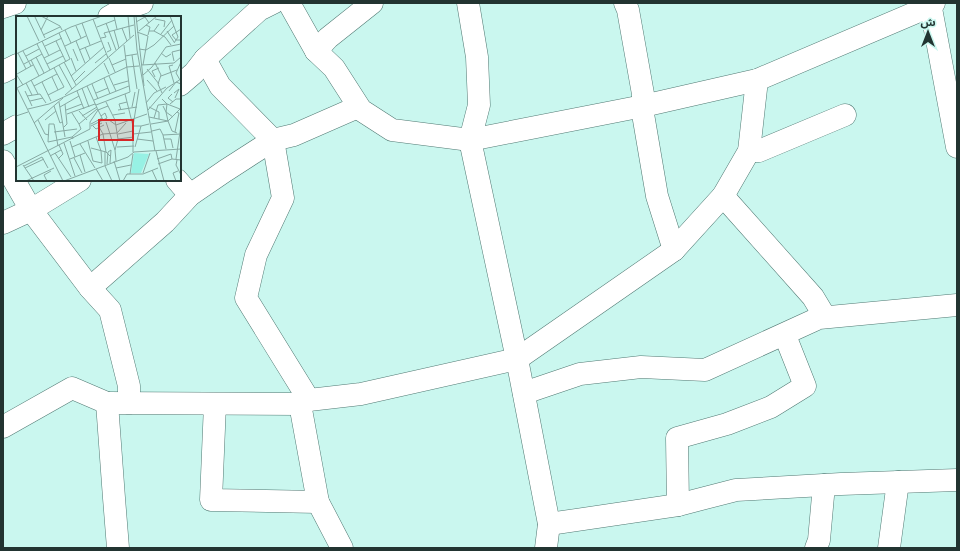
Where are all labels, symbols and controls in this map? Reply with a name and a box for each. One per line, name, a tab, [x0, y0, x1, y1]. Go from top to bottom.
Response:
north arrow	[908, 12, 948, 52]
inset map	[16, 16, 181, 181]
text: ش	[920, 16, 936, 29]

